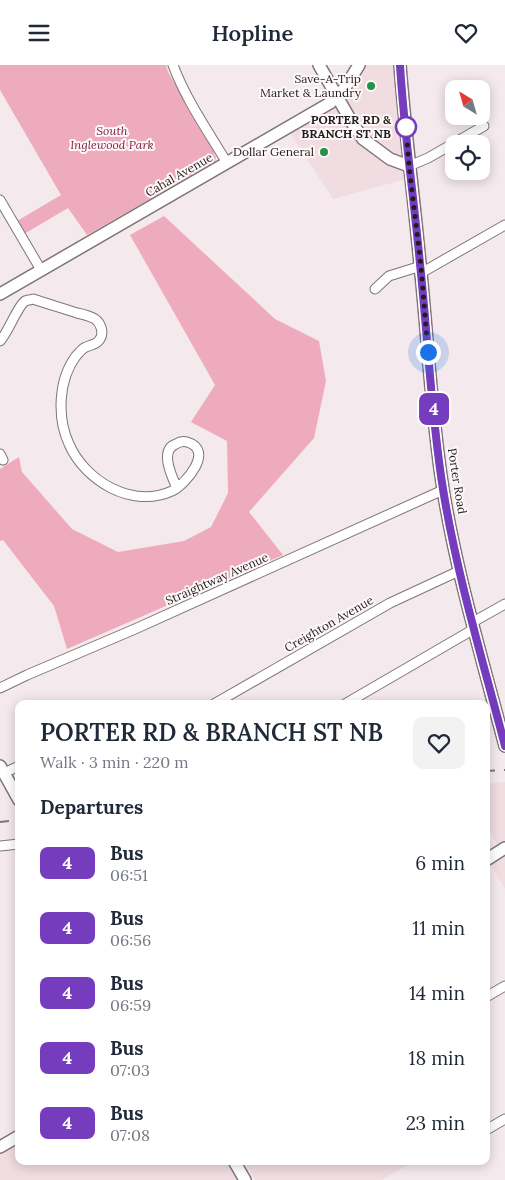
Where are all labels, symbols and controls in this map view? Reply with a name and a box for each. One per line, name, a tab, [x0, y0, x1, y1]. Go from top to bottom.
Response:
icon: menu	[25, 19, 53, 47]
text: Hopline	[212, 19, 293, 47]
icon: heart	[452, 19, 480, 47]
place label: Save-A-Trip Market & Laundry	[260, 71, 362, 100]
marker: Save-A-Trip Market & Laundry	[365, 80, 377, 92]
north arrow	[445, 80, 490, 125]
map controls	[445, 80, 490, 180]
place label: PORTER RD & BRANCH ST NB	[301, 112, 392, 141]
marker: PORTER RD & BRANCH ST NB	[395, 116, 417, 138]
park label: South Inglewood Park	[70, 123, 154, 152]
button: locate	[445, 135, 490, 180]
place label: Dollar General	[233, 144, 314, 159]
marker: Dollar General	[318, 146, 330, 158]
street label: Cahal Avenue	[142, 149, 215, 200]
your location	[416, 340, 441, 365]
line badge: 4	[418, 393, 450, 425]
text: 4	[429, 397, 439, 420]
street label: Porter Road	[445, 447, 470, 515]
street label: Straightway Avenue	[163, 549, 271, 608]
street label: Creighton Avenue	[282, 592, 376, 655]
text: PORTER RD & BRANCH ST NB	[40, 717, 383, 748]
button: heart	[413, 717, 465, 769]
text: Walk · 3 min · 220 m	[40, 752, 189, 772]
text: Departures	[40, 795, 143, 819]
text: Bus	[110, 841, 143, 865]
text: 4	[63, 851, 72, 874]
text: 6 min	[415, 851, 465, 875]
text: 06:51	[110, 865, 148, 885]
text: Bus	[110, 906, 143, 930]
text: 4	[63, 916, 72, 939]
text: 11 min	[412, 916, 465, 940]
text: 06:56	[110, 930, 151, 950]
text: Bus	[110, 971, 143, 995]
text: 4	[63, 981, 72, 1004]
text: 14 min	[409, 981, 465, 1005]
text: 06:59	[110, 995, 151, 1015]
text: Bus	[110, 1036, 143, 1060]
text: 4	[63, 1046, 72, 1069]
text: 18 min	[409, 1046, 465, 1070]
text: 07:03	[110, 1060, 150, 1080]
text: Bus	[110, 1101, 143, 1125]
text: 4	[63, 1111, 72, 1134]
text: 23 min	[406, 1111, 465, 1135]
text: 07:08	[110, 1125, 150, 1145]

